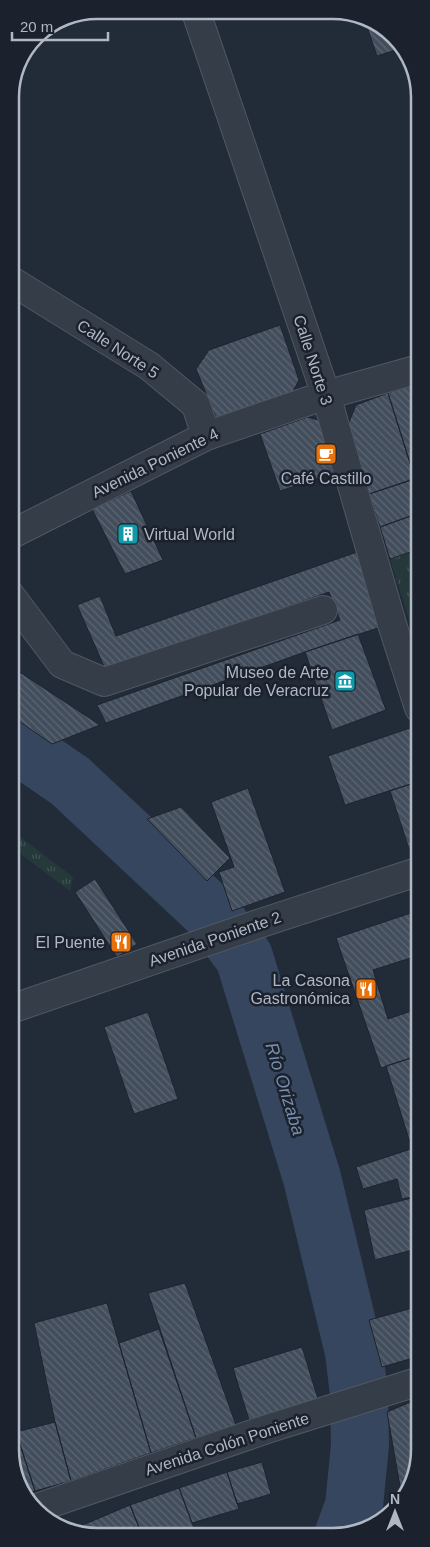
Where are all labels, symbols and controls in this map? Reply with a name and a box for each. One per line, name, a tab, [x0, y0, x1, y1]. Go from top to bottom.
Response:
scale bar	[12, 10, 109, 42]
text: 20 m	[20, 18, 53, 35]
street label: Calle Norte 3	[290, 313, 336, 407]
street label: Calle Norte 5	[74, 316, 162, 382]
street label: Avenida Poniente 4	[89, 425, 221, 501]
cafe icon: Café Castillo	[314, 442, 338, 466]
place label: Café Castillo	[281, 470, 371, 487]
building icon: Virtual World	[116, 522, 140, 546]
place label: Virtual World	[144, 526, 235, 543]
place label: Museo de Arte Popular de Veracruz	[184, 664, 329, 699]
museum icon: Museo de Arte Popular de Veracruz	[333, 669, 357, 693]
street label: Avenida Poniente 2	[147, 908, 283, 970]
restaurant icon: El Puente	[109, 930, 133, 954]
place label: El Puente	[36, 934, 105, 951]
place label: La Casona Gastronómica	[250, 972, 350, 1007]
restaurant icon: La Casona Gastronómica	[354, 977, 378, 1001]
water label: Río Orizaba	[261, 1040, 309, 1138]
street label: Avenida Colón Poniente	[143, 1409, 311, 1479]
north arrow	[370, 1487, 420, 1537]
text: N	[390, 1491, 400, 1507]

